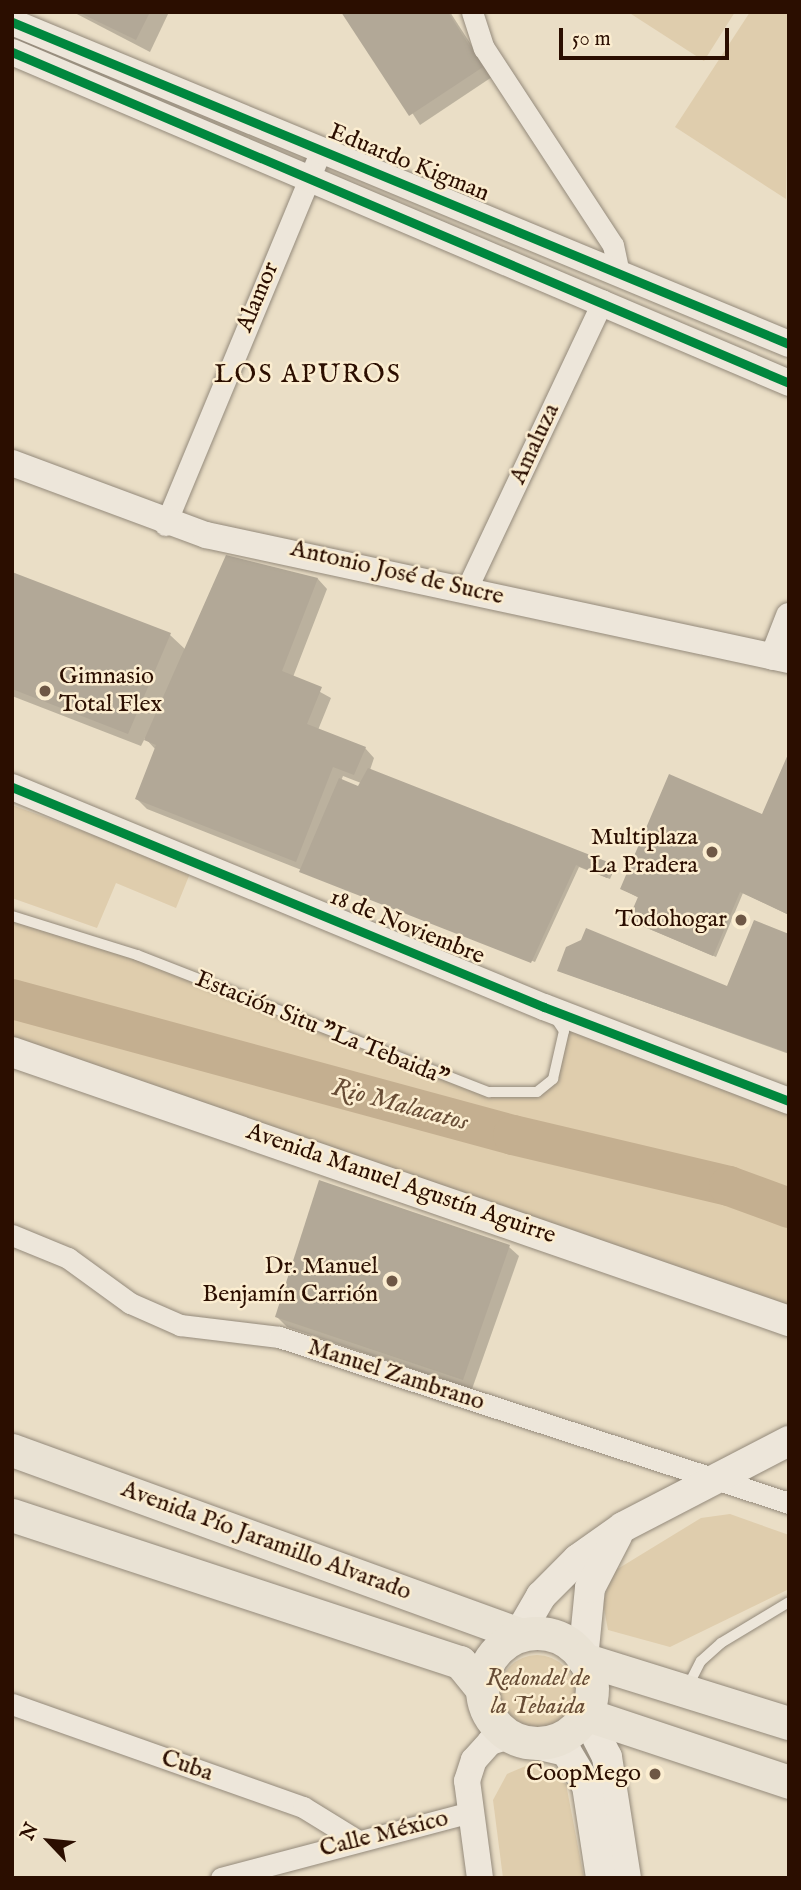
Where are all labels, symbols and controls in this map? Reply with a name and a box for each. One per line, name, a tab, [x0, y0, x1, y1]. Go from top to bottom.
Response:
scale bar	[563, 14, 733, 58]
text: 50 m	[572, 26, 611, 53]
street label: Eduardo Kigman	[325, 118, 493, 208]
street label: Alamor	[230, 258, 286, 336]
district label: LOS APUROS	[215, 359, 401, 391]
street label: Amaluza	[504, 399, 566, 489]
street label: Antonio José de Sucre	[288, 534, 506, 612]
place label: Gimnasio Total Flex	[59, 663, 162, 719]
marker: Gimnasio Total Flex	[37, 683, 53, 699]
place label: Multiplaza La Pradera	[589, 824, 698, 880]
marker: Multiplaza La Pradera	[704, 844, 720, 860]
street label: 18 de Noviembre	[325, 883, 489, 971]
place label: Todohogar	[615, 906, 727, 934]
marker: Todohogar	[733, 912, 749, 928]
street label: Estación Situ "La Tebaida"	[191, 965, 453, 1093]
water label: Rio Malacatos	[329, 1072, 471, 1138]
street label: Avenida Manuel Agustín Aguirre	[243, 1117, 559, 1251]
place label: Dr. Manuel Benjamín Carrión	[202, 1253, 378, 1309]
marker: Dr. Manuel Benjamín Carrión	[384, 1273, 400, 1289]
street label: Manuel Zambrano	[304, 1333, 488, 1417]
street label: Avenida Pío Jaramillo Alvarado	[117, 1475, 415, 1607]
park label: Redondel de la Tebaida	[486, 1665, 590, 1721]
street label: Cuba	[157, 1744, 217, 1788]
place label: CoopMego	[526, 1760, 641, 1788]
marker: CoopMego	[647, 1766, 663, 1782]
street label: Calle México	[317, 1804, 451, 1864]
north arrow	[14, 1806, 84, 1876]
text: N	[16, 1819, 45, 1844]

